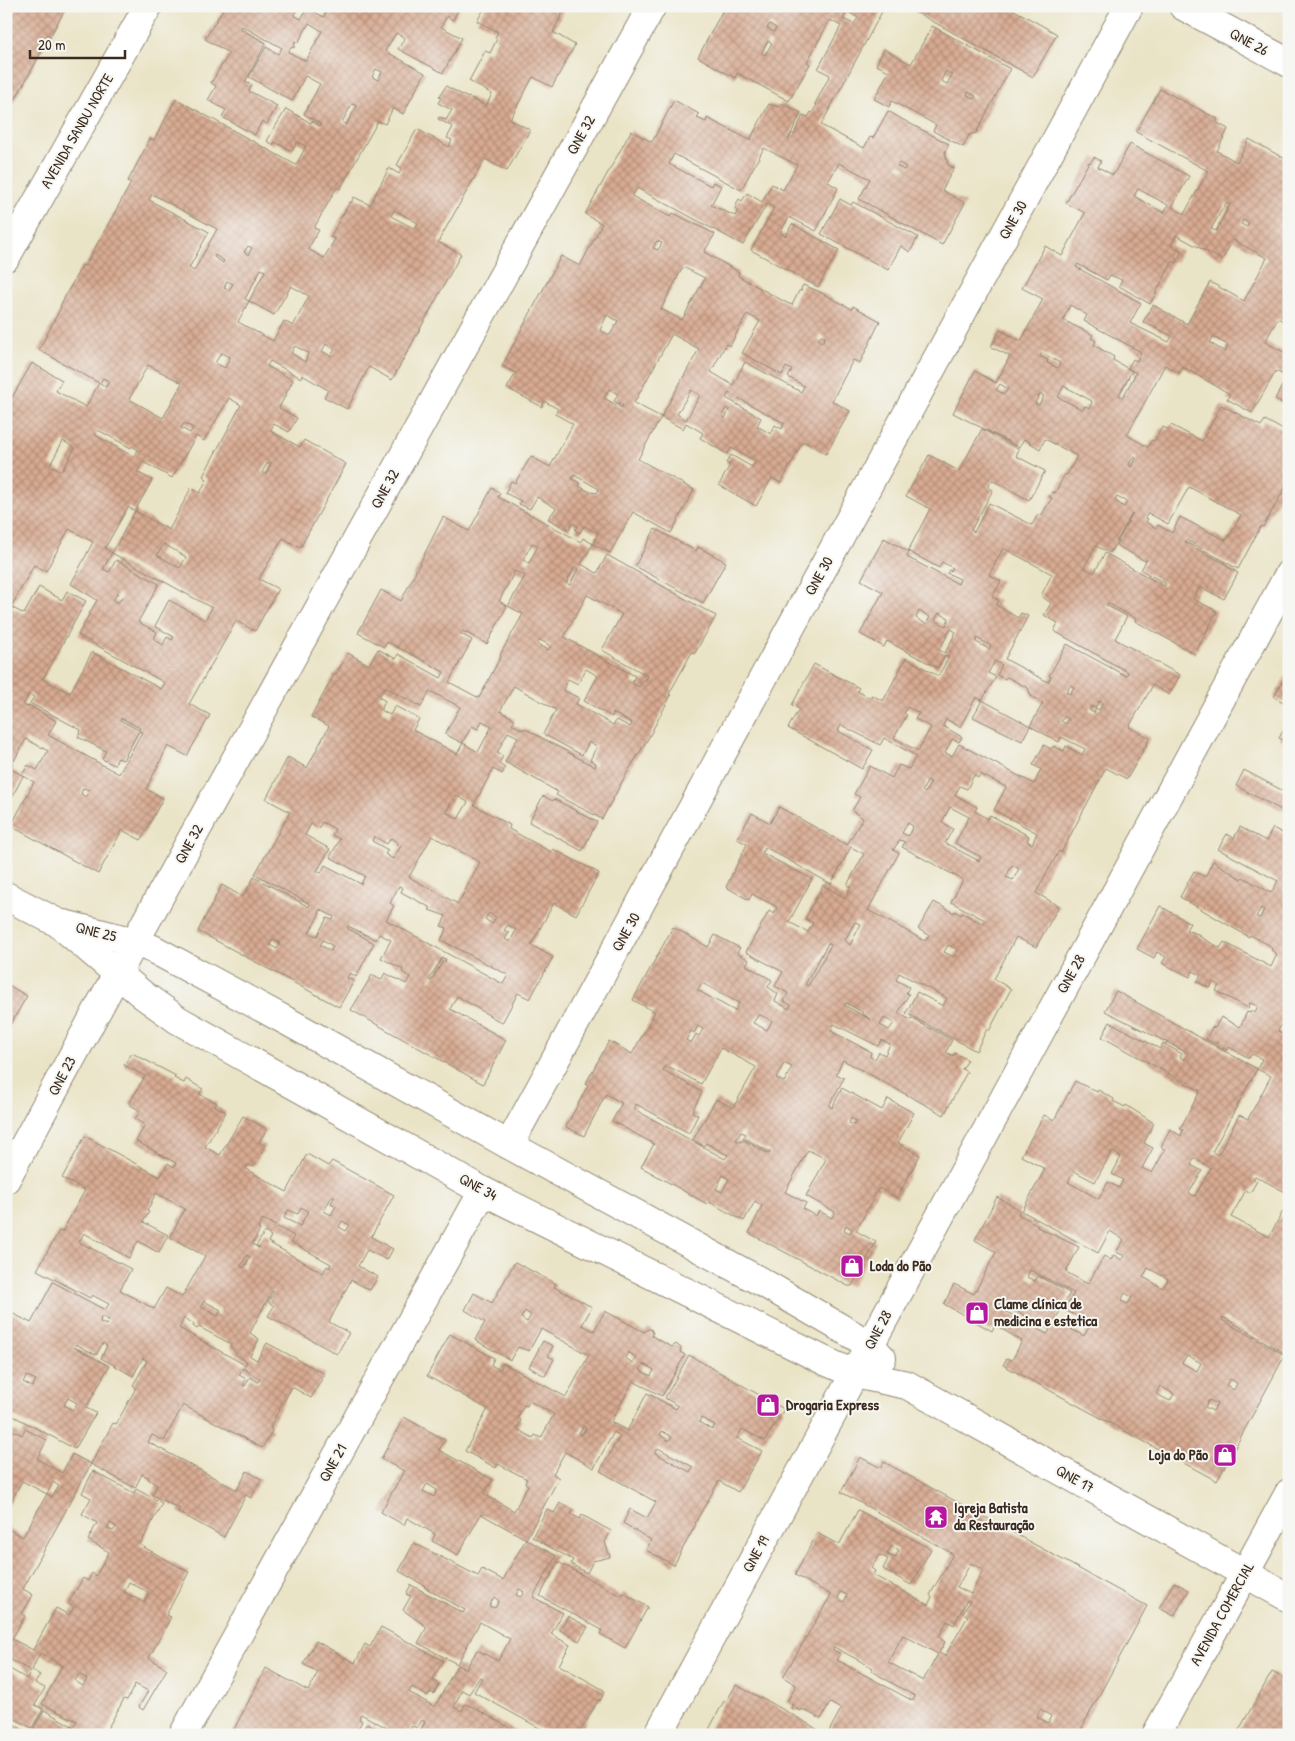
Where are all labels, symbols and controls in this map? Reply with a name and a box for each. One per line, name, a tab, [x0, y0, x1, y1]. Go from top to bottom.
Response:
street label: QNE 26	[1226, 23, 1272, 60]
scale bar	[30, 28, 125, 60]
text: 20 m	[38, 34, 65, 55]
street label: AVENIDA SANDU NORTE	[35, 69, 118, 192]
street label: QNE 32	[561, 111, 600, 158]
street label: QNE 30	[993, 196, 1032, 243]
street label: QNE 32	[365, 465, 404, 512]
street label: QNE 30	[799, 552, 838, 599]
street label: QNE 32	[169, 820, 208, 867]
street label: QNE 30	[606, 908, 645, 955]
street label: QNE 25	[74, 916, 119, 947]
street label: QNE 28	[1051, 951, 1090, 997]
street label: QNE 23	[43, 1052, 81, 1099]
street label: QNE 34	[456, 1168, 501, 1205]
shop icon: Loda do Pão	[839, 1253, 865, 1279]
place label: Loda do Pão	[870, 1255, 931, 1276]
place label: Clame clínica de medicina e estetica	[994, 1293, 1097, 1331]
shop icon: Clame clínica de medicina e estetica	[964, 1300, 990, 1326]
street label: QNE 28	[859, 1307, 897, 1353]
shop icon: Drogaria Express	[755, 1392, 781, 1418]
place label: Drogaria Express	[786, 1394, 879, 1416]
street label: QNE 21	[314, 1440, 352, 1485]
shop icon: Loja do Pão	[1212, 1442, 1238, 1468]
place label: Loja do Pão	[1149, 1444, 1208, 1465]
street label: QNE 17	[1052, 1459, 1098, 1498]
place label: Igreja Batista da Restauração	[954, 1497, 1034, 1535]
temple icon: Igreja Batista da Restauração	[923, 1504, 949, 1530]
street label: QNE 19	[737, 1531, 774, 1576]
street label: AVENIDA COMERCIAL	[1184, 1558, 1259, 1669]

